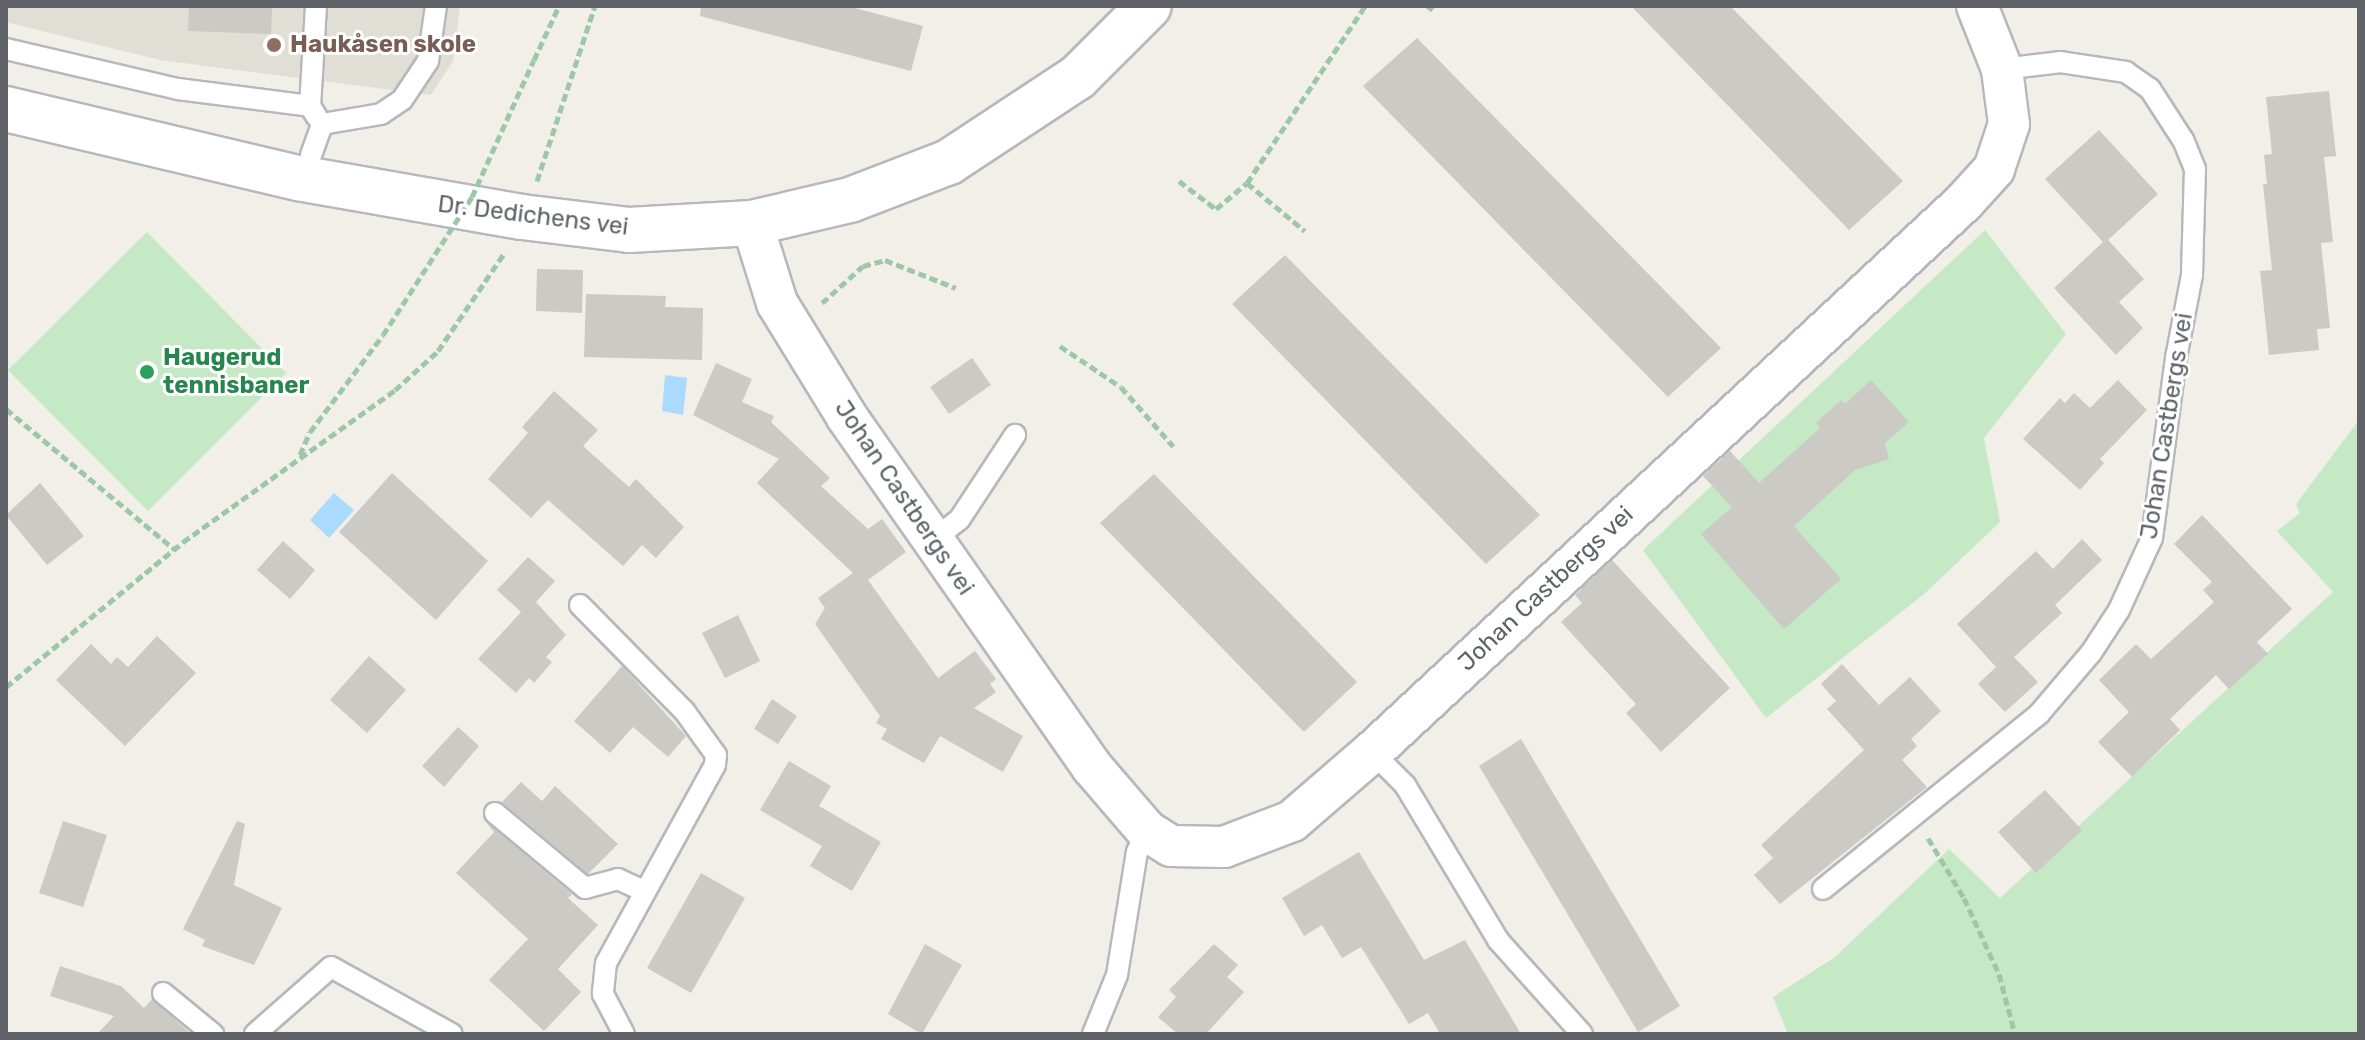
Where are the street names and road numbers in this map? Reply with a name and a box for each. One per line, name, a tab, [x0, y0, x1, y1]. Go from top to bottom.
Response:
street label: Dr. Dedichens vei	[436, 190, 630, 242]
street label: Johan Castbergs vei	[2135, 311, 2199, 541]
street label: Johan Castbergs vei	[828, 395, 980, 601]
street label: Johan Castbergs vei	[1452, 500, 1640, 678]

